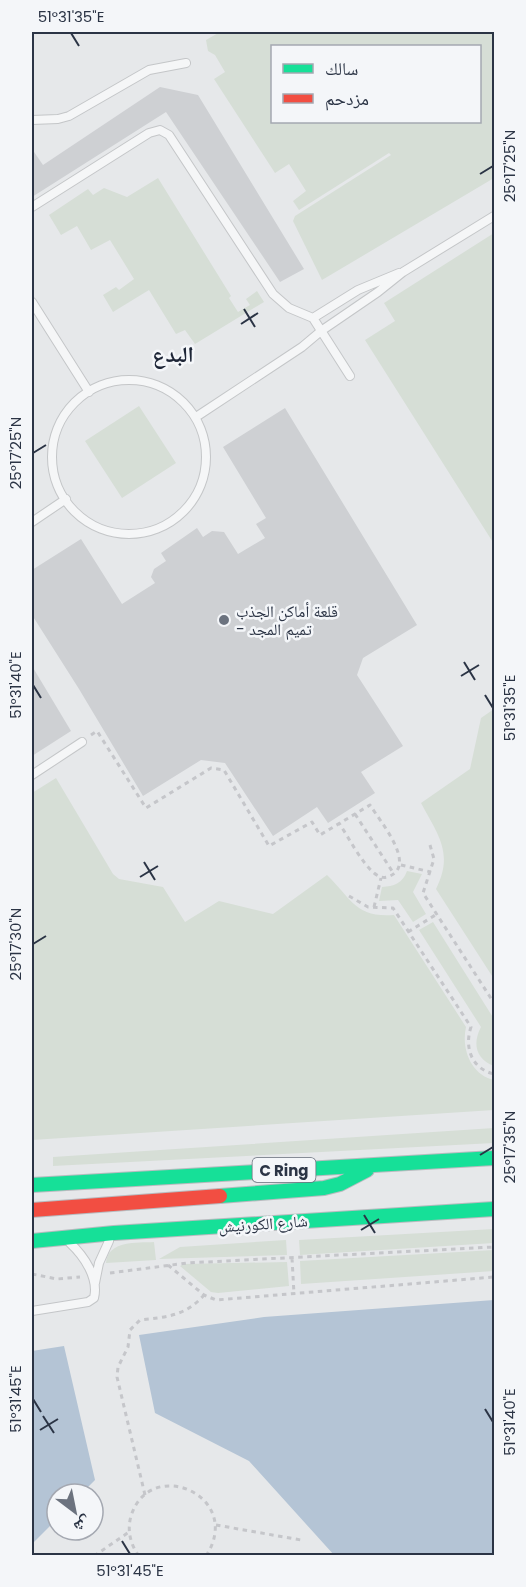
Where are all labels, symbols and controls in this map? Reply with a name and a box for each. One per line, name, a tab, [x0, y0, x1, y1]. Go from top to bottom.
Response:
text: 51°31'35"E	[38, 6, 104, 27]
legend	[271, 45, 481, 123]
text: سالك	[325, 56, 358, 81]
text: مزدحم	[325, 86, 369, 111]
text: 25°17'25"N	[499, 130, 520, 202]
district label: البدع	[152, 339, 194, 370]
text: 25°17'25"N	[5, 417, 26, 489]
place label: قلعة أماكن الجذب - تميم المجد	[236, 600, 338, 641]
marker: قلعة أماكن الجذب - تميم المجد	[217, 613, 231, 627]
text: 51°31'40"E	[5, 651, 26, 719]
text: 51°31'35"E	[499, 675, 520, 741]
text: 25°17'30"N	[5, 908, 26, 980]
text: 25°17'35"N	[499, 1111, 520, 1183]
road number: C Ring	[252, 1158, 316, 1182]
street label: شارع الكورنيش	[218, 1209, 308, 1239]
text: 51°31'45"E	[5, 1365, 26, 1433]
text: 51°31'40"E	[499, 1388, 520, 1456]
north arrow	[45, 1482, 105, 1542]
text: ش	[69, 1510, 96, 1539]
text: 51°31'45"E	[96, 1560, 164, 1581]

